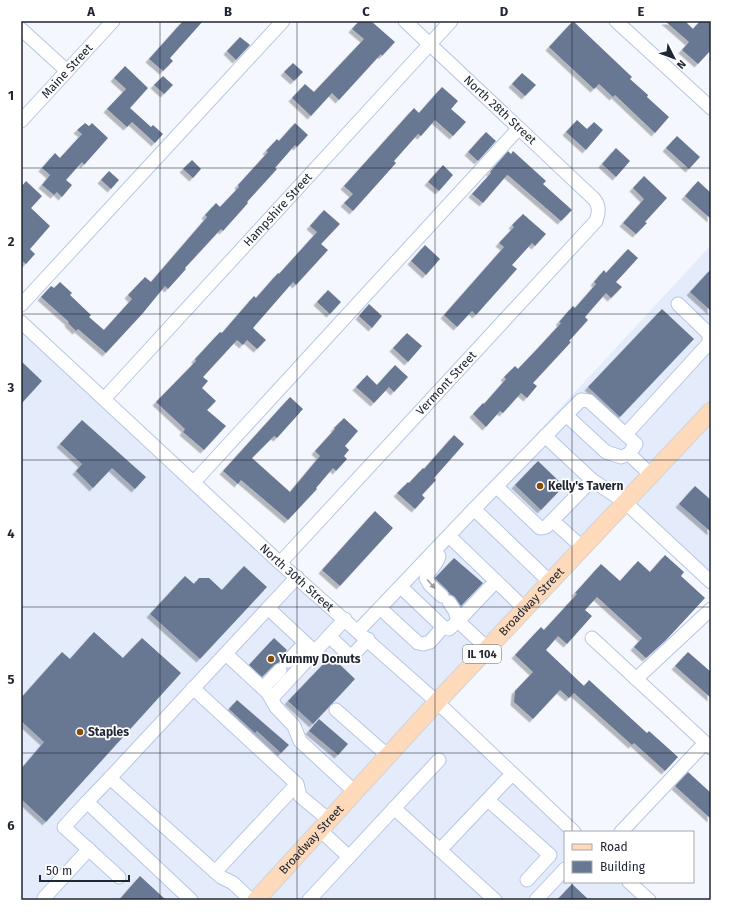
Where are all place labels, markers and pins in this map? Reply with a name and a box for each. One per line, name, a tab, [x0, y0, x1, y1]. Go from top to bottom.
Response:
place label: Kelly's Tavern	[548, 479, 623, 493]
marker: Kelly's Tavern	[535, 481, 545, 491]
place label: Yummy Donuts	[278, 652, 361, 666]
marker: Yummy Donuts	[266, 654, 276, 664]
place label: Staples	[88, 725, 129, 739]
marker: Staples	[75, 727, 85, 737]

